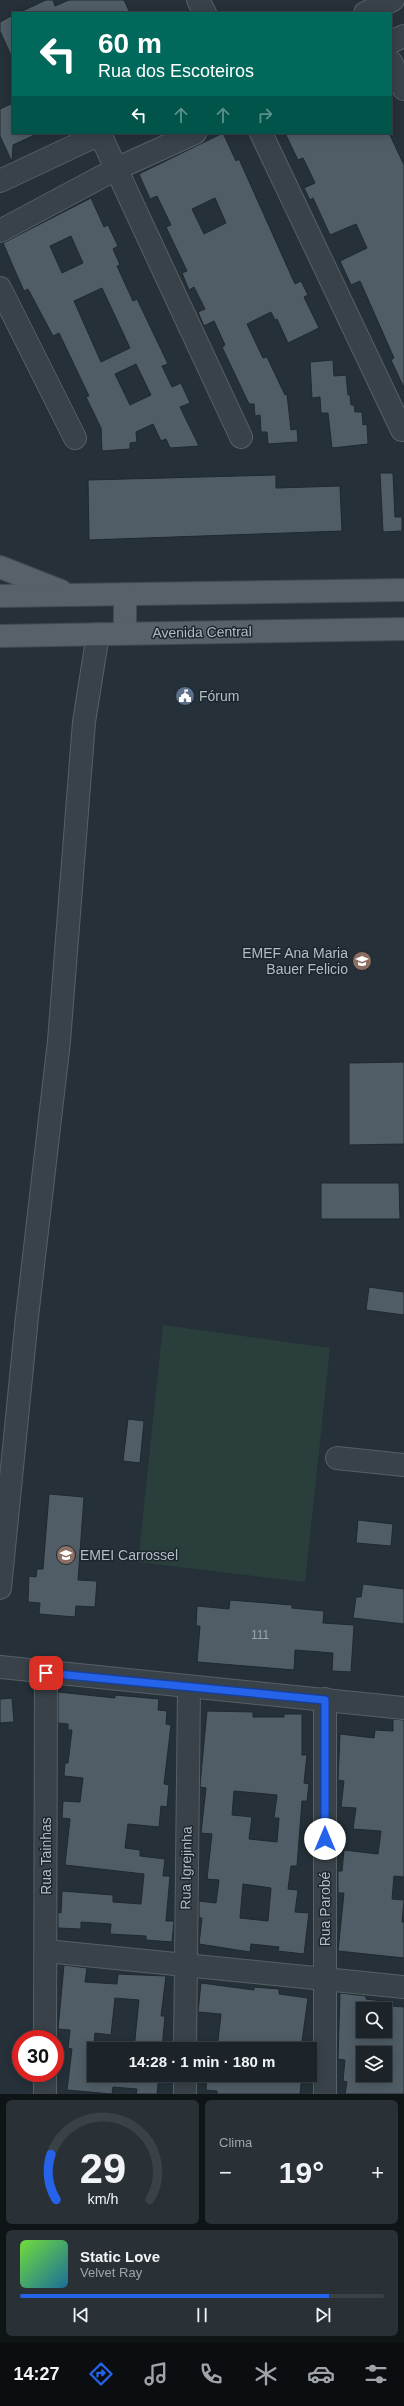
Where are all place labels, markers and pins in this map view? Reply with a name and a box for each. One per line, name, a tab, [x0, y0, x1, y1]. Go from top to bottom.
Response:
public building icon: Fórum	[174, 685, 196, 707]
place label: Fórum	[199, 688, 239, 704]
place label: EMEF Ana Maria Bauer Felicio	[242, 945, 348, 977]
school or university icon: EMEF Ana Maria Bauer Felicio	[351, 950, 373, 972]
school or university icon: EMEI Carrossel	[55, 1544, 77, 1566]
place label: EMEI Carrossel	[80, 1547, 178, 1563]
pin	[29, 1656, 63, 1690]

